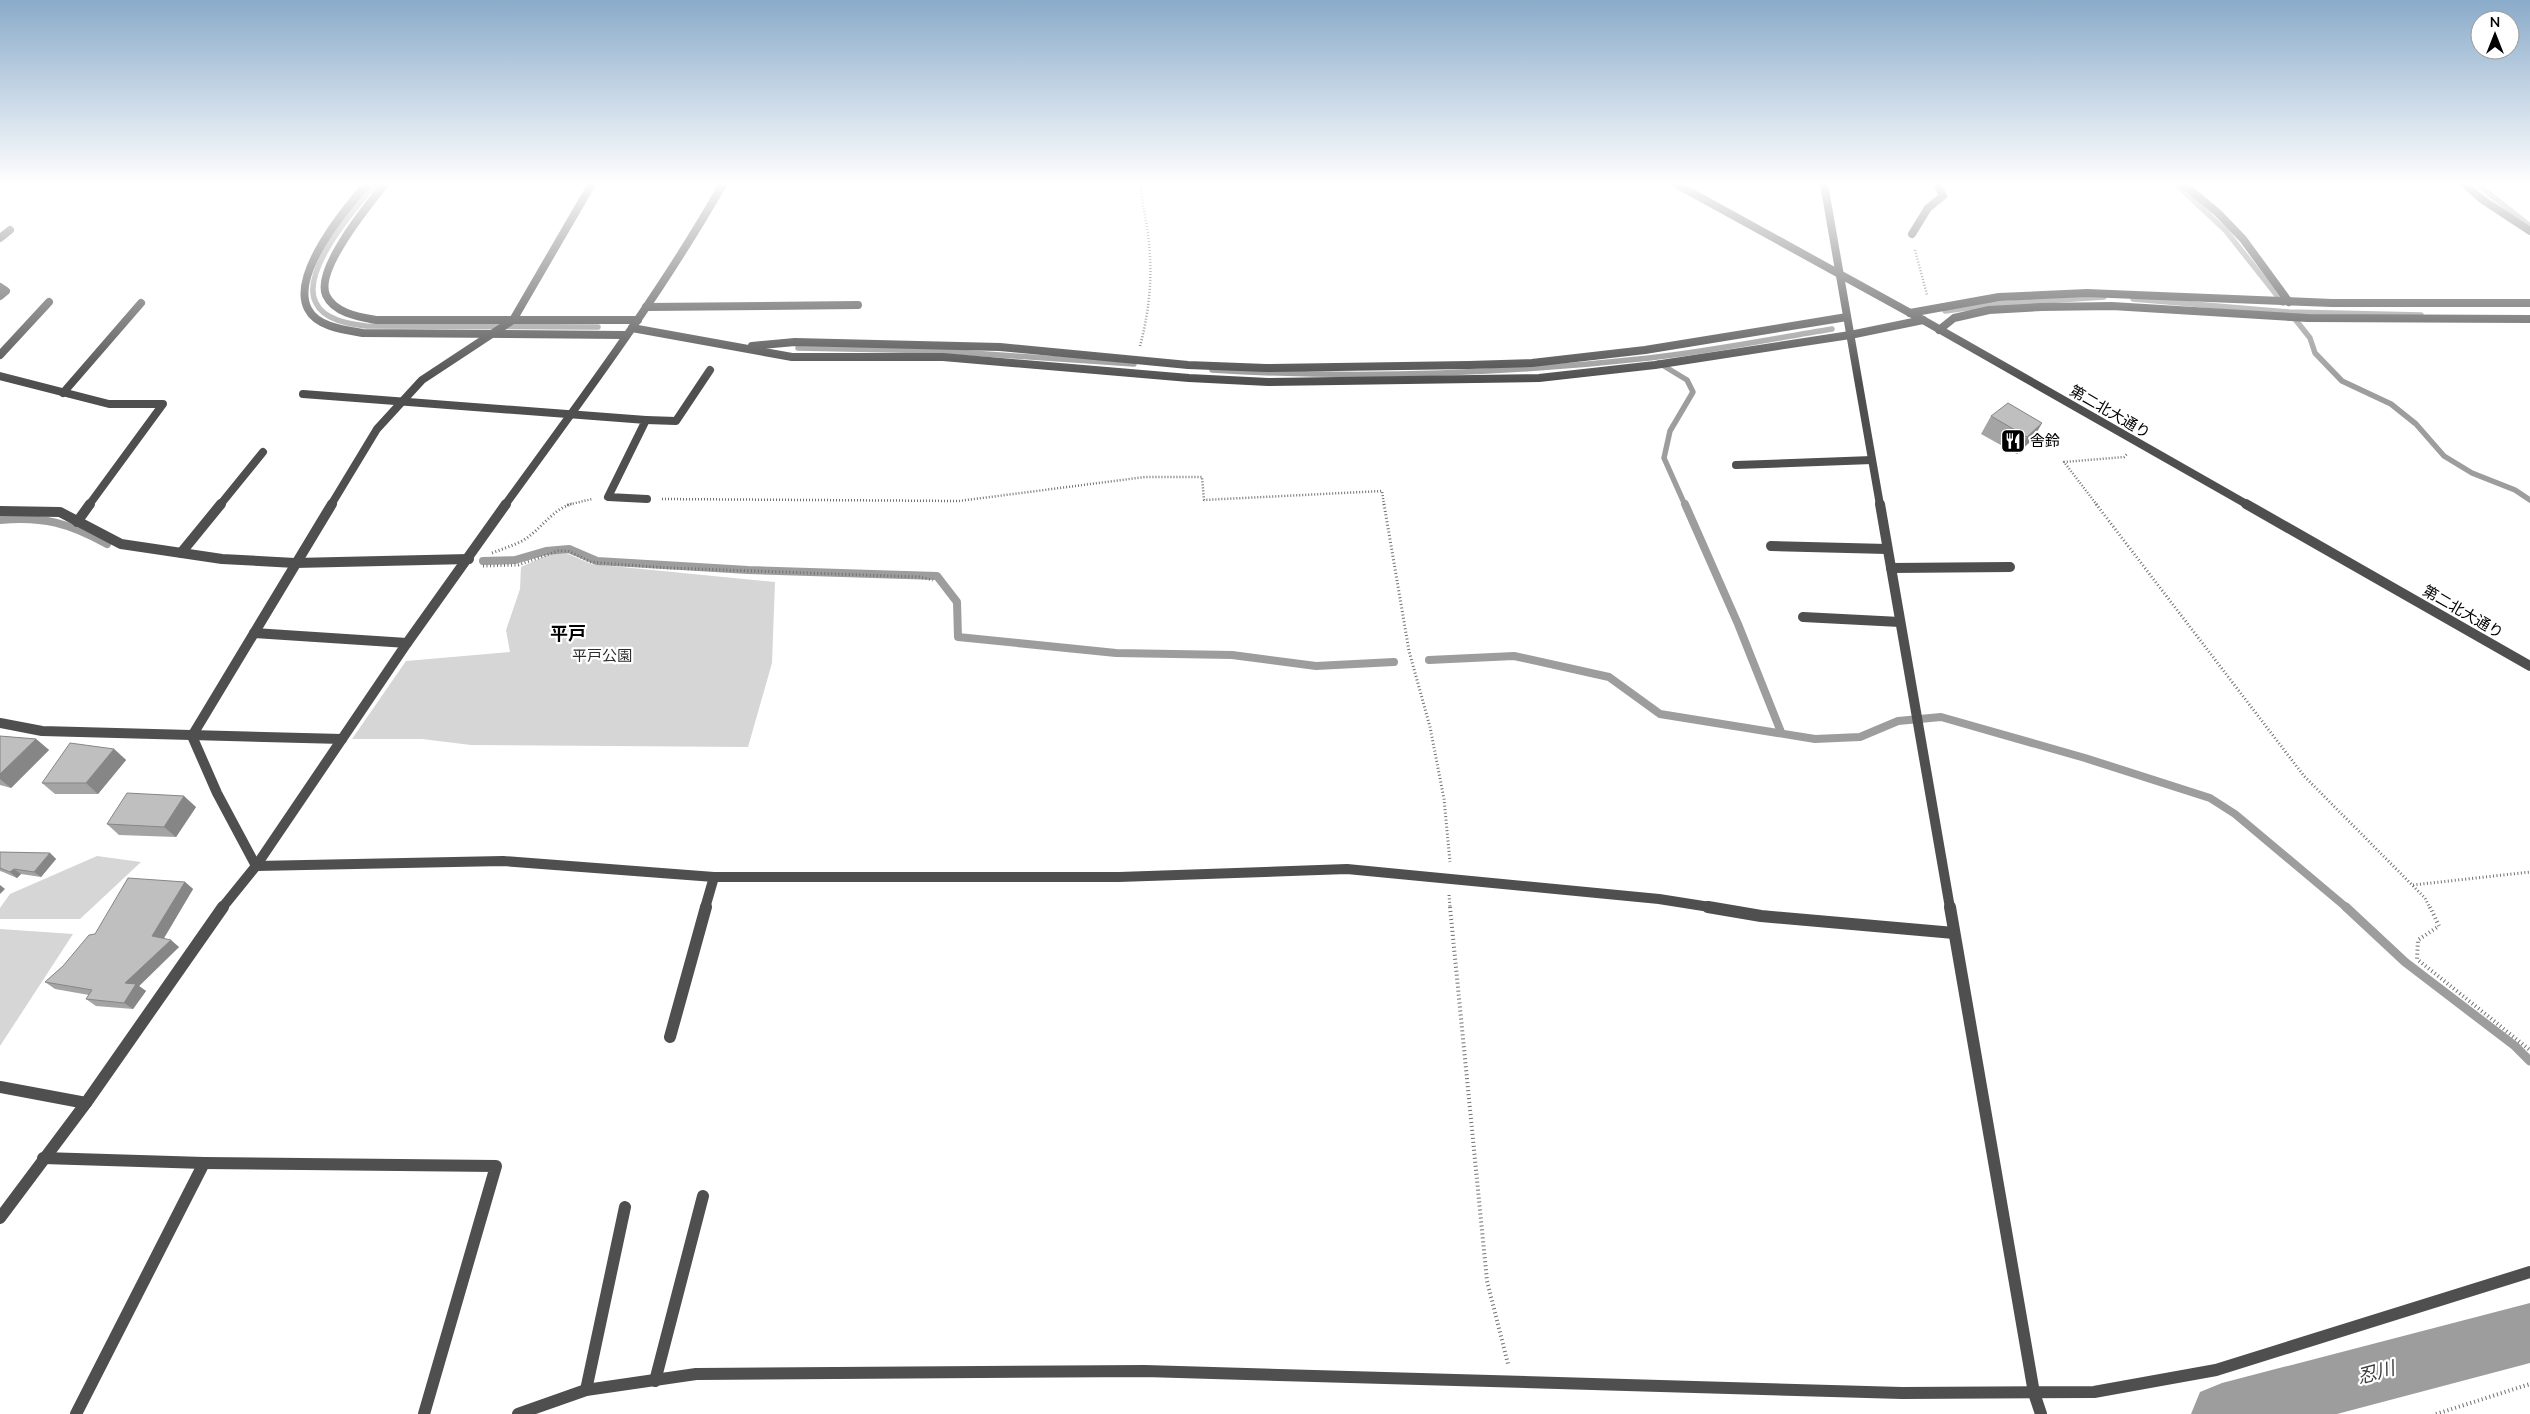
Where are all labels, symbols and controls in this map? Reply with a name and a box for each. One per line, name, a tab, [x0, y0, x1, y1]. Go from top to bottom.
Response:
north arrow	[2470, 10, 2520, 60]
text: N	[2490, 13, 2500, 32]
street label: 第二北大通り	[2066, 381, 2154, 443]
restaurant icon: 舎鈴	[2000, 428, 2026, 454]
place label: 舎鈴	[2030, 431, 2060, 451]
street label: 第二北大通り	[2419, 581, 2507, 643]
district label: 平戸	[550, 622, 586, 646]
park label: 平戸公園	[572, 646, 632, 666]
water label: 忍川	[2354, 1355, 2400, 1390]

